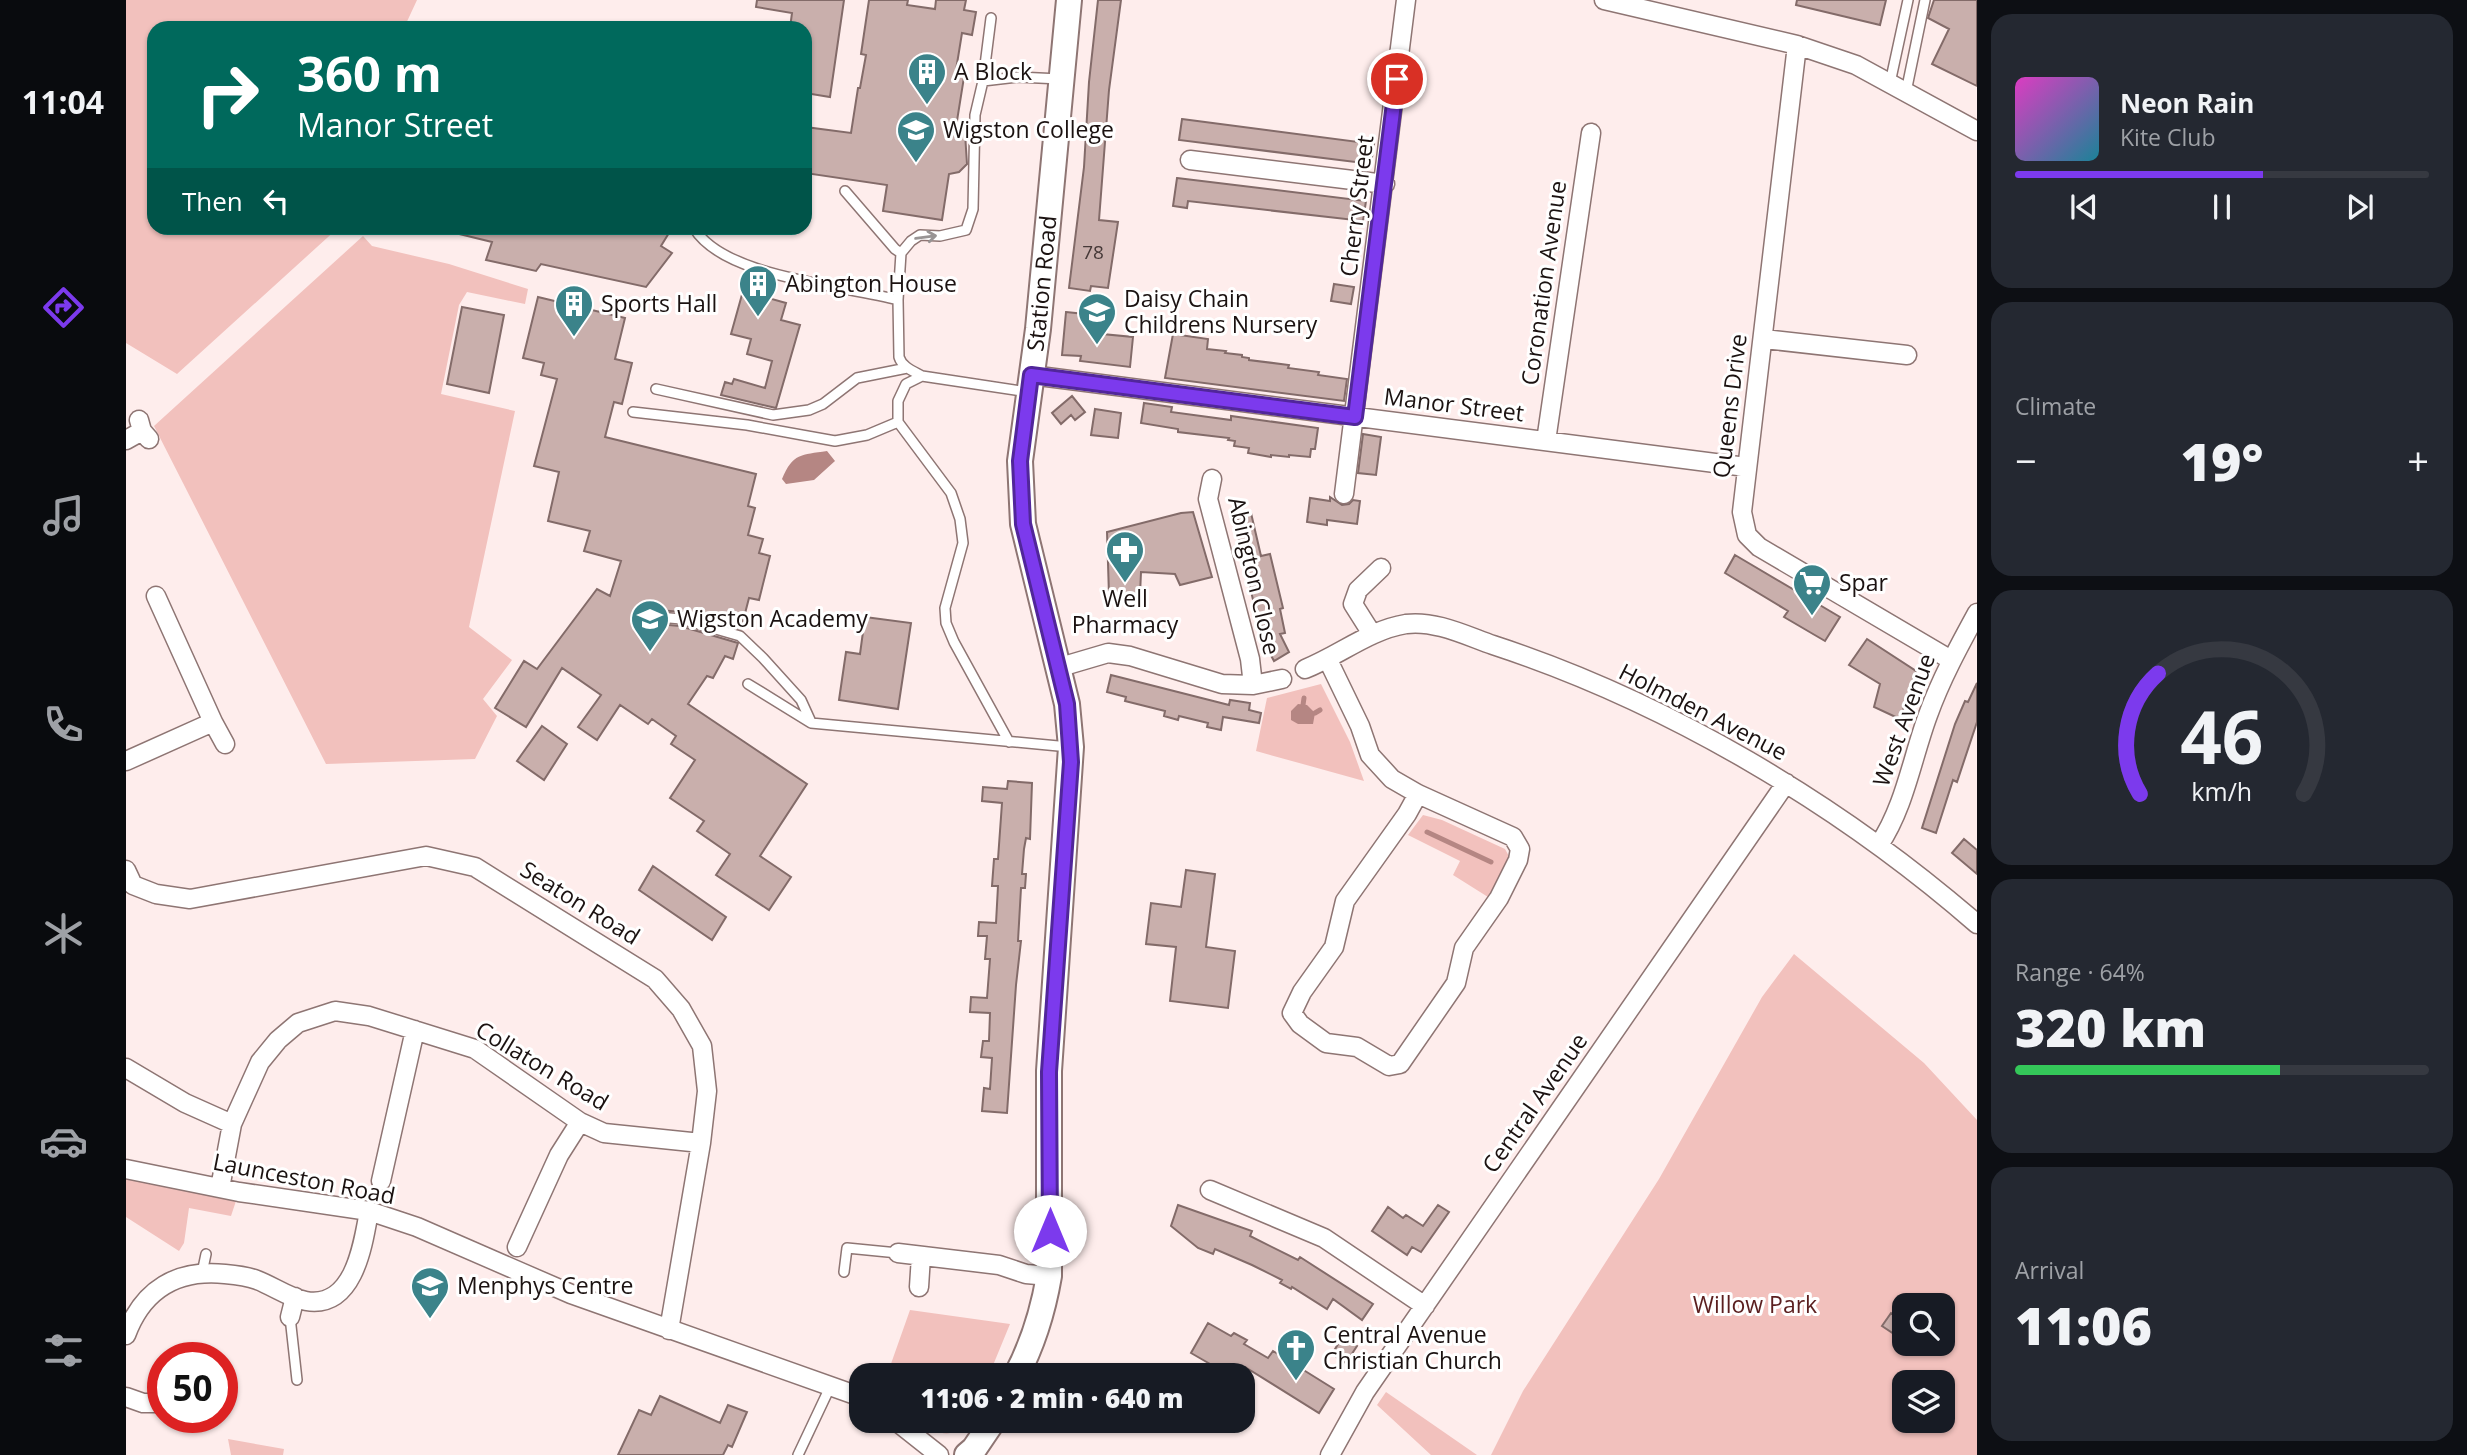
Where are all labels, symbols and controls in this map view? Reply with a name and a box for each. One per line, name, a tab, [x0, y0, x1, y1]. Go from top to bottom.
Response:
text: 360 m	[297, 40, 442, 106]
icon: right	[182, 49, 273, 140]
pin	[1367, 49, 1427, 109]
building icon: A Block	[906, 51, 948, 106]
place label: A Block	[954, 55, 1032, 87]
icon: arrive	[1378, 60, 1416, 98]
text: 11:04	[22, 80, 104, 123]
text: Neon Rain	[2120, 85, 2254, 121]
text: Manor Street	[297, 103, 493, 146]
school or university icon: Wigston College	[895, 109, 937, 164]
place label: Wigston College	[943, 113, 1114, 145]
text: Kite Club	[2120, 121, 2215, 153]
street label: Cherry Street	[1331, 133, 1381, 278]
street label: Coronation Avenue	[1513, 178, 1573, 387]
icon: left	[257, 182, 295, 220]
text: Then	[182, 183, 243, 219]
icon: previous	[2065, 188, 2103, 226]
icon: pause	[2203, 188, 2241, 226]
icon: next	[2341, 188, 2379, 226]
street label: Station Road	[1018, 214, 1064, 353]
one-way arrow	[914, 231, 936, 244]
house number: 78	[1082, 239, 1104, 265]
building icon: Abington House	[737, 263, 779, 318]
place label: Abington House	[785, 267, 957, 299]
place label: Daisy Chain Childrens Nursery	[1124, 282, 1318, 340]
icon: directions	[39, 283, 88, 332]
building icon: Sports Hall	[553, 283, 595, 338]
place label: Sports Hall	[601, 287, 717, 319]
school or university icon: Daisy Chain Childrens Nursery	[1076, 291, 1118, 346]
street label: Queens Drive	[1704, 332, 1754, 480]
street label: Manor Street	[1382, 380, 1526, 428]
text: Climate	[2015, 390, 2096, 422]
text: 19°	[2181, 425, 2263, 496]
text: −	[2015, 434, 2037, 486]
text: +	[2407, 434, 2429, 486]
icon: music	[39, 491, 88, 540]
street label: Abington Close	[1221, 494, 1289, 658]
pharmacy icon: Well Pharmacy	[1104, 529, 1146, 584]
supermarket icon: Spar	[1791, 562, 1833, 617]
place label: Spar	[1839, 566, 1888, 598]
place label: Well Pharmacy	[1072, 582, 1179, 640]
school or university icon: Wigston Academy	[629, 598, 671, 653]
place label: Wigston Academy	[677, 602, 868, 634]
street label: West Avenue	[1864, 649, 1942, 791]
street label: Holmden Avenue	[1614, 655, 1793, 767]
text: 46	[2180, 686, 2264, 785]
icon: phone	[39, 700, 88, 749]
text: km/h	[2192, 773, 2252, 807]
street label: Seaton Road	[515, 853, 646, 952]
icon: climate	[39, 909, 88, 958]
text: Range · 64%	[2015, 956, 2145, 988]
text: 320 km	[2015, 991, 2206, 1062]
street label: Collaton Road	[470, 1013, 615, 1117]
street label: Central Avenue	[1474, 1026, 1594, 1179]
icon: car	[39, 1117, 88, 1166]
street label: Launceston Road	[210, 1145, 398, 1211]
position arrow	[1013, 1194, 1087, 1268]
text: Arrival	[2015, 1254, 2084, 1286]
school or university icon: Menphys Centre	[409, 1265, 451, 1320]
place label: Menphys Centre	[457, 1269, 633, 1301]
park label: Willow Park	[1693, 1288, 1817, 1320]
text: 11:06	[2015, 1289, 2152, 1360]
map controls	[1892, 1293, 1955, 1433]
button: search	[1892, 1293, 1955, 1356]
place label: Central Avenue Christian Church	[1323, 1318, 1502, 1376]
icon: filters	[39, 1326, 88, 1375]
church icon: Central Avenue Christian Church	[1275, 1327, 1317, 1382]
speed limit sign: 50	[147, 1342, 238, 1433]
button: layers	[1892, 1370, 1955, 1433]
text: 11:06 · 2 min · 640 m	[921, 1380, 1183, 1416]

